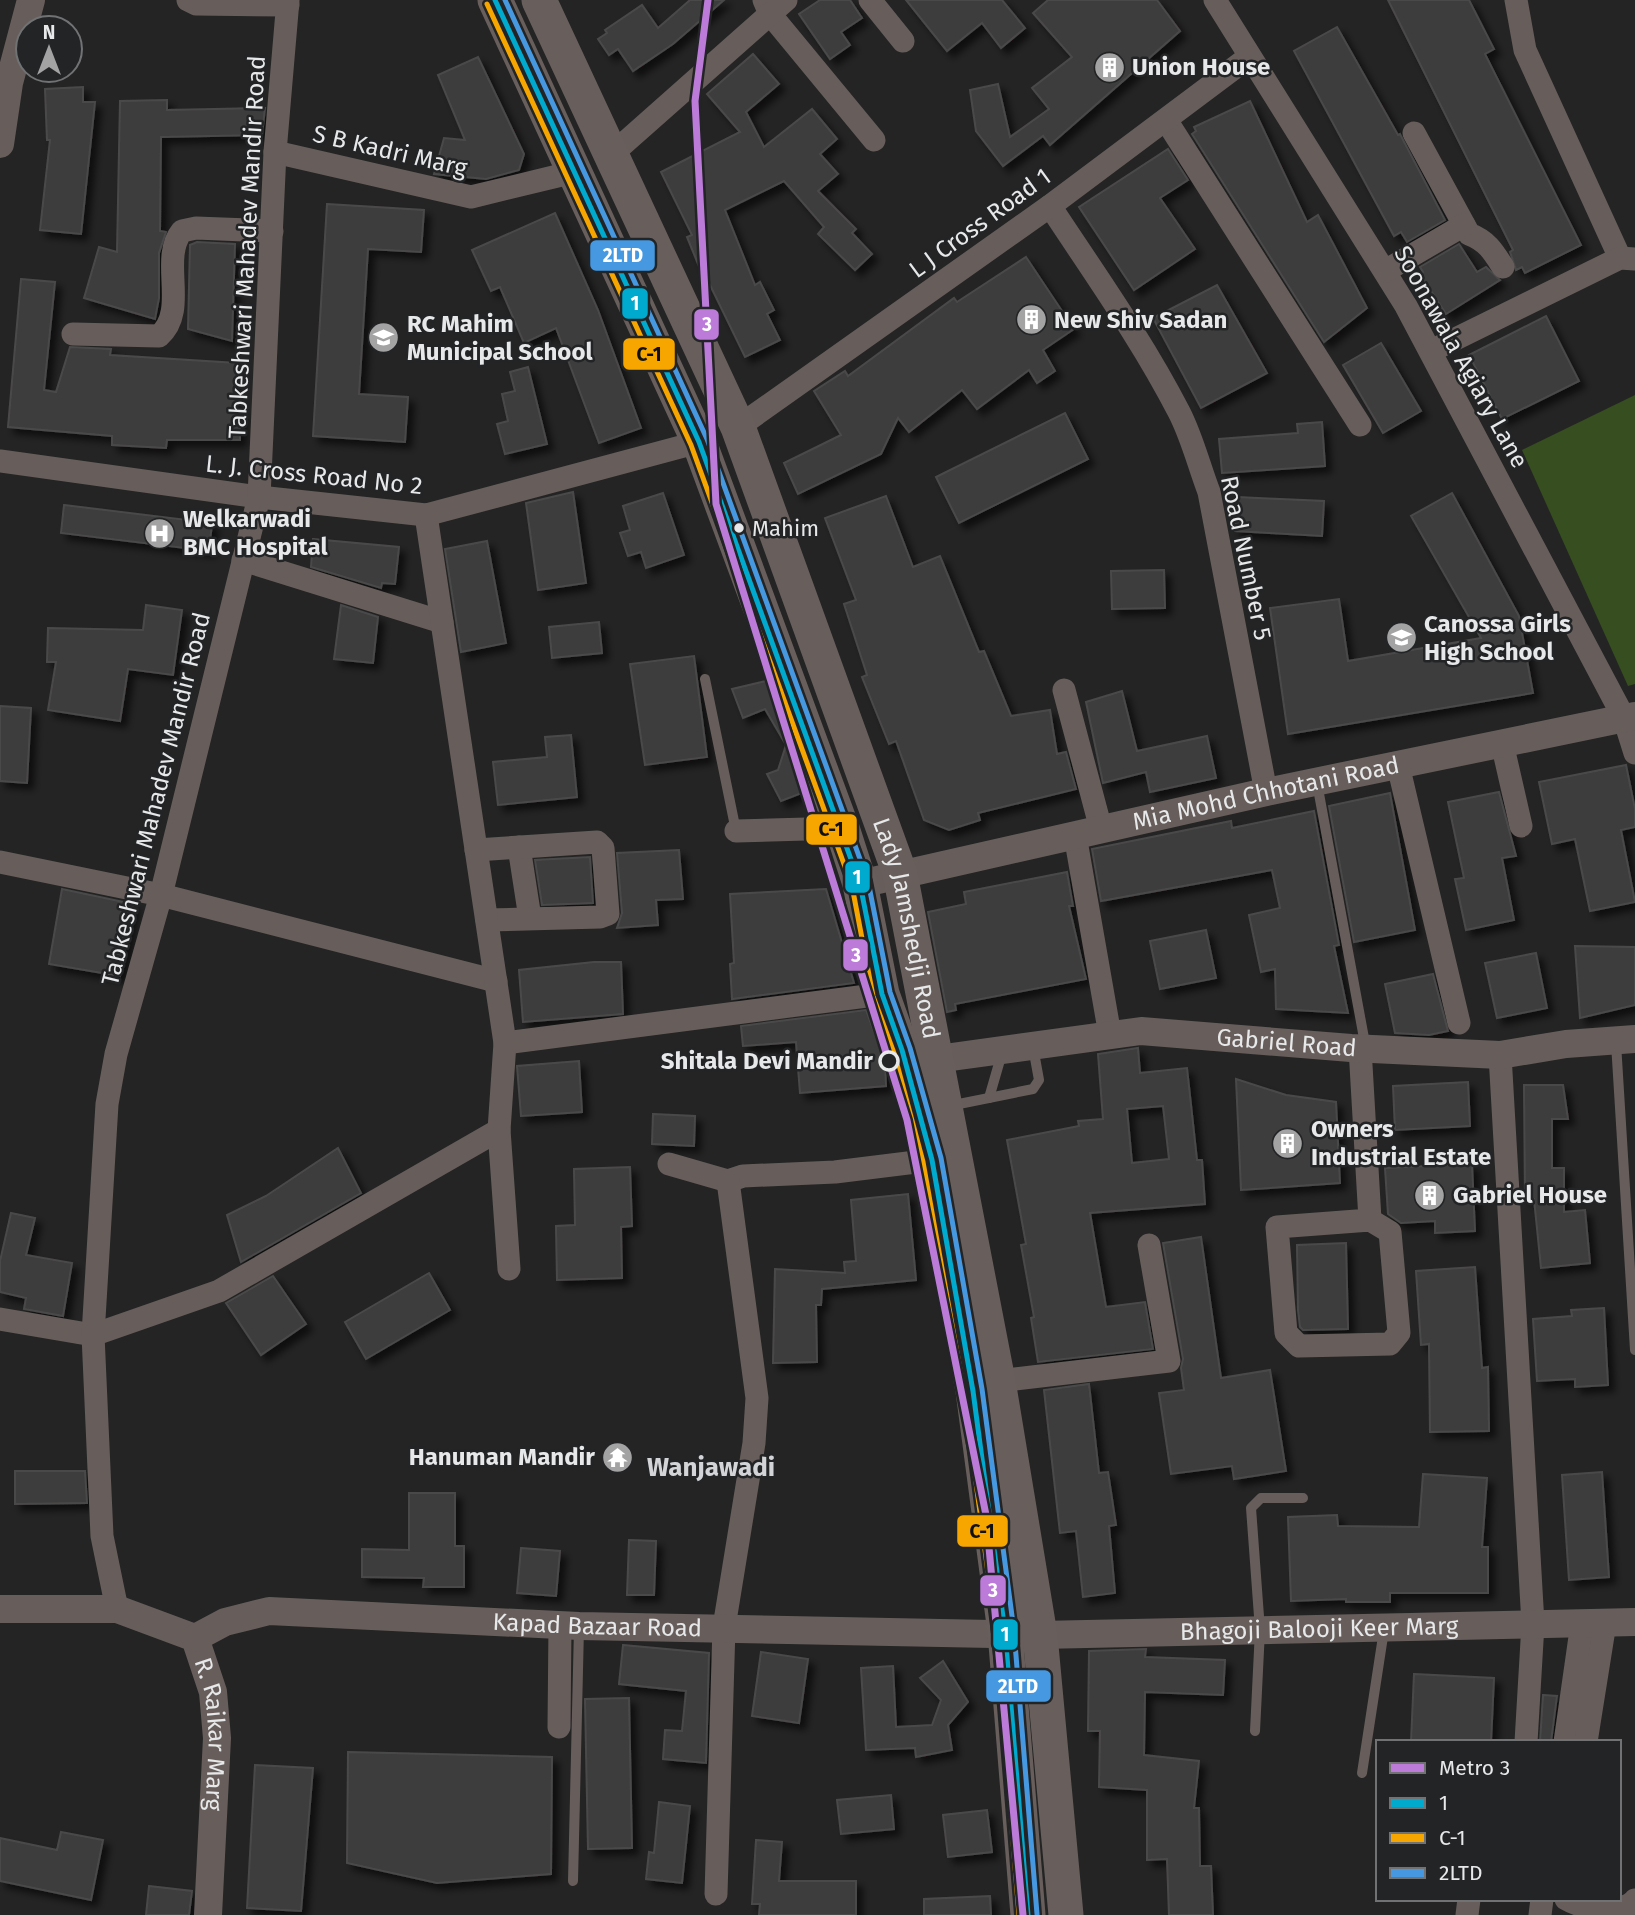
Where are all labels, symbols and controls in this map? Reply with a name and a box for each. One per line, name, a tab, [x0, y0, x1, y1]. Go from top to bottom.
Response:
north arrow	[14, 14, 84, 84]
text: N	[43, 21, 55, 44]
building icon: Union House	[1092, 50, 1126, 84]
place label: Union House	[1132, 53, 1270, 81]
street label: Tabkeshwari Mahadev Mandir Road	[223, 55, 271, 439]
street label: S B Kadri Marg	[310, 120, 470, 182]
street label: L J Cross Road 1	[904, 162, 1056, 284]
line badge: 2LTD	[589, 239, 656, 272]
street label: Soonawala Agiary Lane	[1388, 241, 1534, 473]
text: 2LTD	[603, 244, 643, 267]
line badge: 1	[621, 287, 649, 320]
text: 1	[631, 292, 639, 315]
building icon: New Shiv Sadan	[1014, 303, 1048, 337]
place label: New Shiv Sadan	[1054, 306, 1227, 334]
line badge: 3	[693, 308, 720, 341]
place label: RC Mahim Municipal School	[407, 310, 593, 366]
text: 3	[701, 313, 712, 336]
school or university icon: RC Mahim Municipal School	[367, 321, 401, 355]
line badge: C-1	[622, 337, 676, 371]
text: C-1	[636, 343, 662, 366]
street label: L. J. Cross Road No 2	[204, 450, 424, 500]
street label: Road Number 5	[1215, 473, 1277, 643]
place label: Welkarwadi BMC Hospital	[183, 505, 328, 561]
place label: Mahim	[752, 515, 819, 542]
hospital icon: Welkarwadi BMC Hospital	[143, 516, 177, 550]
marker: Mahim	[732, 521, 746, 535]
street label: Tabkeshwari Mahadev Mandir Road	[96, 610, 216, 988]
place label: Canossa Girls High School	[1424, 610, 1571, 666]
school or university icon: Canossa Girls High School	[1384, 621, 1418, 655]
street label: Mia Mohd Chhotani Road	[1130, 751, 1402, 836]
line badge: C-1	[805, 813, 858, 846]
street label: Lady Jamshedji Road	[867, 814, 946, 1041]
text: C-1	[818, 818, 844, 841]
line badge: 1	[844, 860, 871, 894]
text: 1	[853, 866, 861, 889]
line badge: 3	[842, 938, 869, 972]
text: 3	[850, 944, 861, 967]
street label: Gabriel Road	[1215, 1023, 1358, 1062]
place label: Shitala Devi Mandir	[661, 1047, 873, 1075]
marker: Shitala Devi Mandir	[879, 1051, 899, 1071]
place label: Owners Industrial Estate	[1311, 1115, 1491, 1171]
building icon: Owners Industrial Estate	[1271, 1126, 1305, 1160]
building icon: Gabriel House	[1413, 1178, 1447, 1212]
place label: Gabriel House	[1453, 1181, 1607, 1209]
temple icon: Hanuman Mandir	[601, 1440, 635, 1474]
place label: Hanuman Mandir	[409, 1443, 595, 1471]
district label: Wanjawadi	[647, 1452, 775, 1483]
line badge: C-1	[956, 1514, 1009, 1548]
text: C-1	[969, 1520, 995, 1543]
line badge: 3	[979, 1574, 1007, 1607]
text: 3	[987, 1579, 998, 1602]
street label: Kapad Bazaar Road	[492, 1608, 702, 1642]
street label: Bhagoji Balooji Keer Marg	[1180, 1612, 1459, 1646]
line badge: 1	[992, 1618, 1019, 1651]
text: 1	[1001, 1623, 1009, 1646]
street label: R. Raikar Marg	[189, 1654, 231, 1812]
line badge: 2LTD	[985, 1669, 1052, 1703]
text: 2LTD	[998, 1675, 1038, 1698]
legend	[1376, 1740, 1621, 1901]
text: Metro 3	[1439, 1755, 1510, 1781]
text: 1	[1439, 1790, 1448, 1816]
text: C-1	[1439, 1825, 1466, 1851]
text: 2LTD	[1439, 1860, 1483, 1886]

